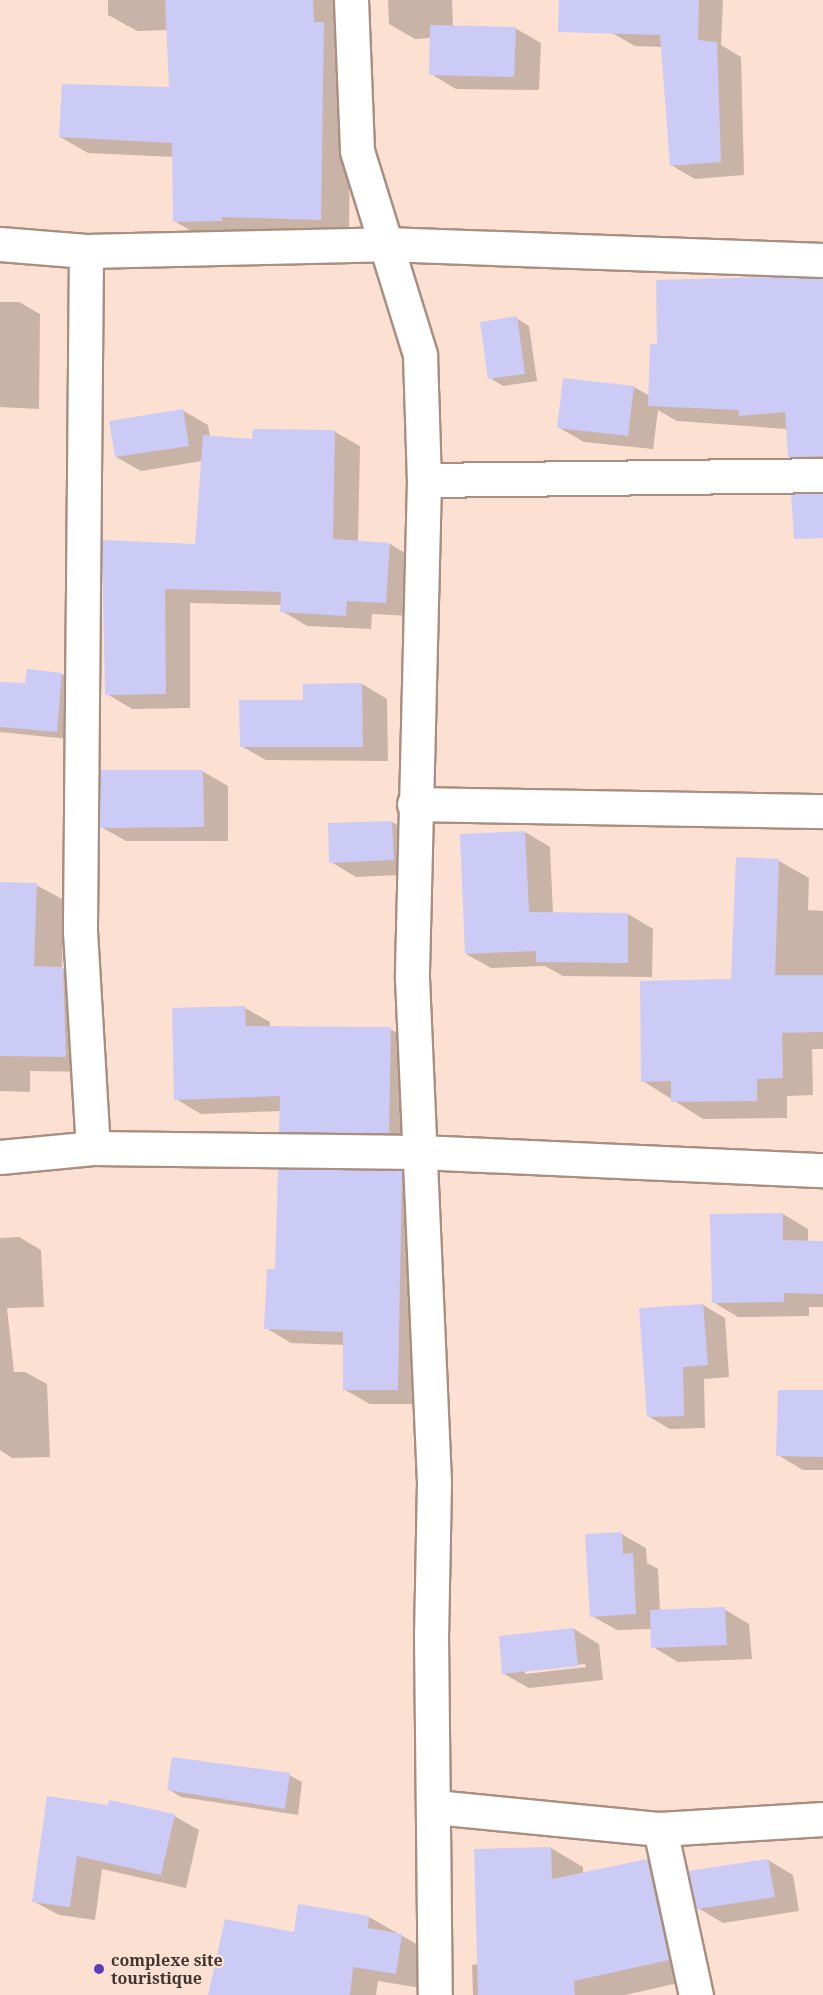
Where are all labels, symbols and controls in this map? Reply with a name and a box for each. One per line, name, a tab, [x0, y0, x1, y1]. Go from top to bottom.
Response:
place label: complexe site touristique	[111, 1950, 223, 1988]
marker: complexe site touristique	[92, 1962, 106, 1976]

